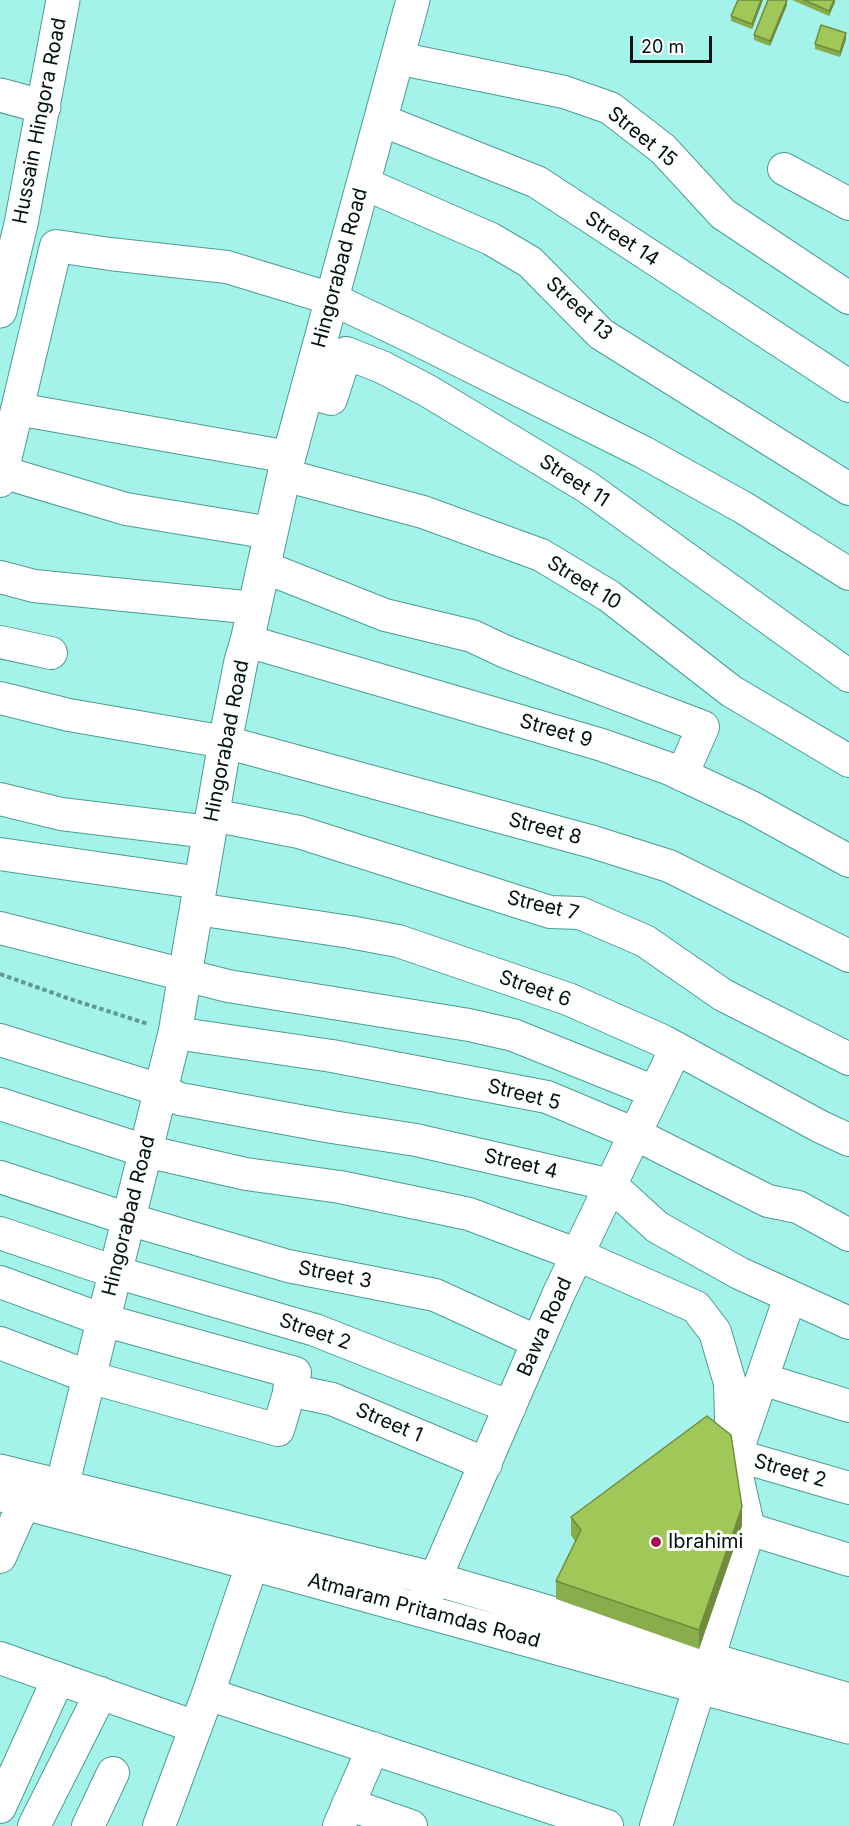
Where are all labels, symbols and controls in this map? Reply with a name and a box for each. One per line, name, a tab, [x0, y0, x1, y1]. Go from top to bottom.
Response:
street label: Hussain Hingora Road	[8, 16, 72, 226]
scale bar	[633, 24, 716, 62]
text: 20 m	[641, 36, 684, 57]
street label: Street 15	[602, 102, 682, 172]
street label: Hingorabad Road	[307, 186, 373, 350]
street label: Street 14	[581, 206, 663, 272]
street label: Street 13	[541, 272, 617, 346]
street label: Street 11	[535, 450, 613, 512]
street label: Street 10	[543, 551, 625, 615]
street label: Hingorabad Road	[200, 658, 254, 824]
street label: Street 9	[517, 709, 595, 753]
street label: Street 8	[506, 808, 584, 850]
street label: Street 7	[505, 886, 581, 926]
street label: Street 6	[496, 966, 574, 1012]
street label: Street 5	[485, 1074, 563, 1116]
street label: Hingorabad Road	[97, 1133, 161, 1299]
street label: Street 4	[482, 1144, 560, 1184]
street label: Street 3	[296, 1256, 374, 1294]
street label: Bawa Road	[513, 1274, 577, 1380]
street label: Street 2	[276, 1309, 354, 1355]
street label: Street 1	[352, 1398, 426, 1448]
street label: Street 2	[751, 1449, 829, 1493]
place label: Ibrahimi	[668, 1530, 743, 1554]
marker: Ibrahimi	[649, 1535, 663, 1549]
street label: Atmaram Pritamdas Road	[305, 1568, 543, 1654]

